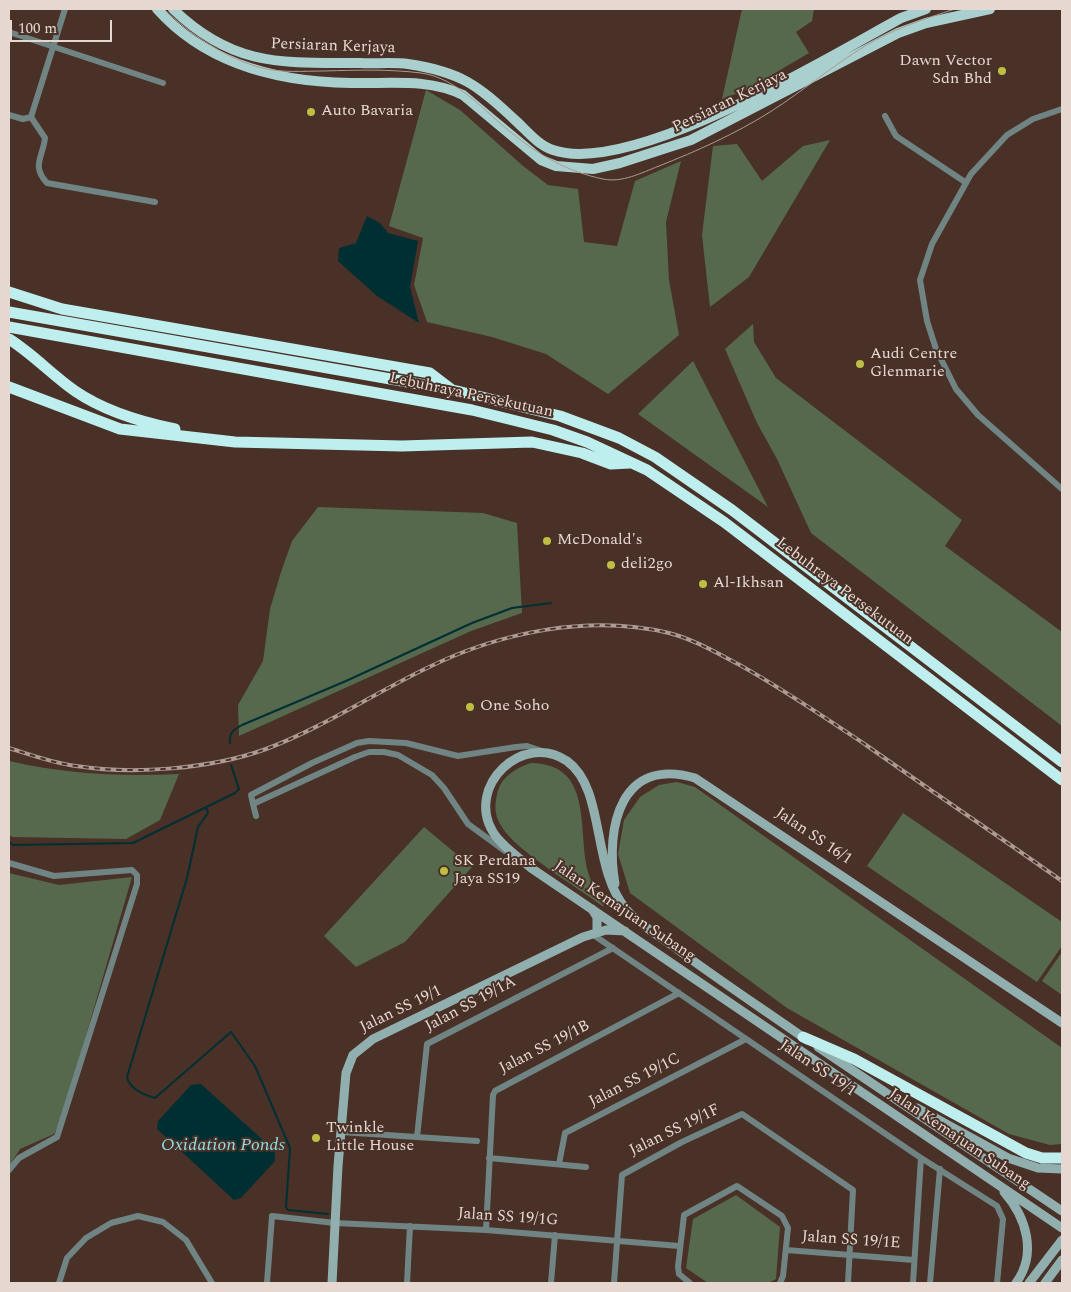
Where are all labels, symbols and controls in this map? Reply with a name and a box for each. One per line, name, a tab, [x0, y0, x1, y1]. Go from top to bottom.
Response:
scale bar	[12, 10, 115, 42]
text: 100 m	[18, 17, 57, 40]
street label: Persiaran Kerjaya	[270, 35, 396, 59]
place label: Dawn Vector Sdn Bhd	[899, 52, 992, 90]
marker: Dawn Vector Sdn Bhd	[996, 65, 1008, 77]
street label: Persiaran Kerjaya	[670, 66, 790, 138]
place label: Auto Bavaria	[321, 102, 413, 122]
marker: Auto Bavaria	[305, 106, 317, 118]
place label: Audi Centre Glenmarie	[870, 345, 957, 383]
marker: Audi Centre Glenmarie	[854, 358, 866, 370]
street label: Lebuhraya Persekutuan	[387, 369, 555, 423]
place label: McDonald's	[557, 531, 643, 551]
street label: Lebuhraya Persekutuan	[772, 534, 916, 650]
marker: McDonald's	[541, 535, 553, 547]
place label: deli2go	[621, 555, 673, 575]
marker: deli2go	[605, 559, 617, 571]
place label: Al-Ikhsan	[713, 574, 784, 594]
marker: Al-Ikhsan	[697, 578, 709, 590]
place label: One Soho	[480, 697, 549, 717]
marker: One Soho	[464, 701, 476, 713]
street label: Jalan SS 16/1	[771, 804, 855, 870]
place label: SK Perdana Jaya SS19	[454, 852, 536, 890]
street label: Jalan Kemajuan Subang	[549, 857, 699, 967]
marker: SK Perdana Jaya SS19	[438, 865, 450, 877]
street label: Jalan SS 19/1A	[422, 973, 520, 1037]
street label: Jalan SS 19/1	[357, 982, 445, 1038]
street label: Jalan SS 19/1B	[497, 1017, 593, 1079]
street label: Jalan SS 19/1	[775, 1036, 859, 1102]
street label: Jalan SS 19/1C	[586, 1050, 684, 1112]
street label: Jalan Kemajuan Subang	[884, 1085, 1034, 1195]
street label: Jalan SS 19/1F	[627, 1101, 723, 1161]
place label: Twinkle Little House	[326, 1119, 414, 1157]
marker: Twinkle Little House	[310, 1132, 322, 1144]
water label: Oxidation Ponds	[161, 1135, 285, 1157]
street label: Jalan SS 19/1G	[457, 1205, 559, 1231]
street label: Jalan SS 19/1E	[801, 1228, 901, 1254]

